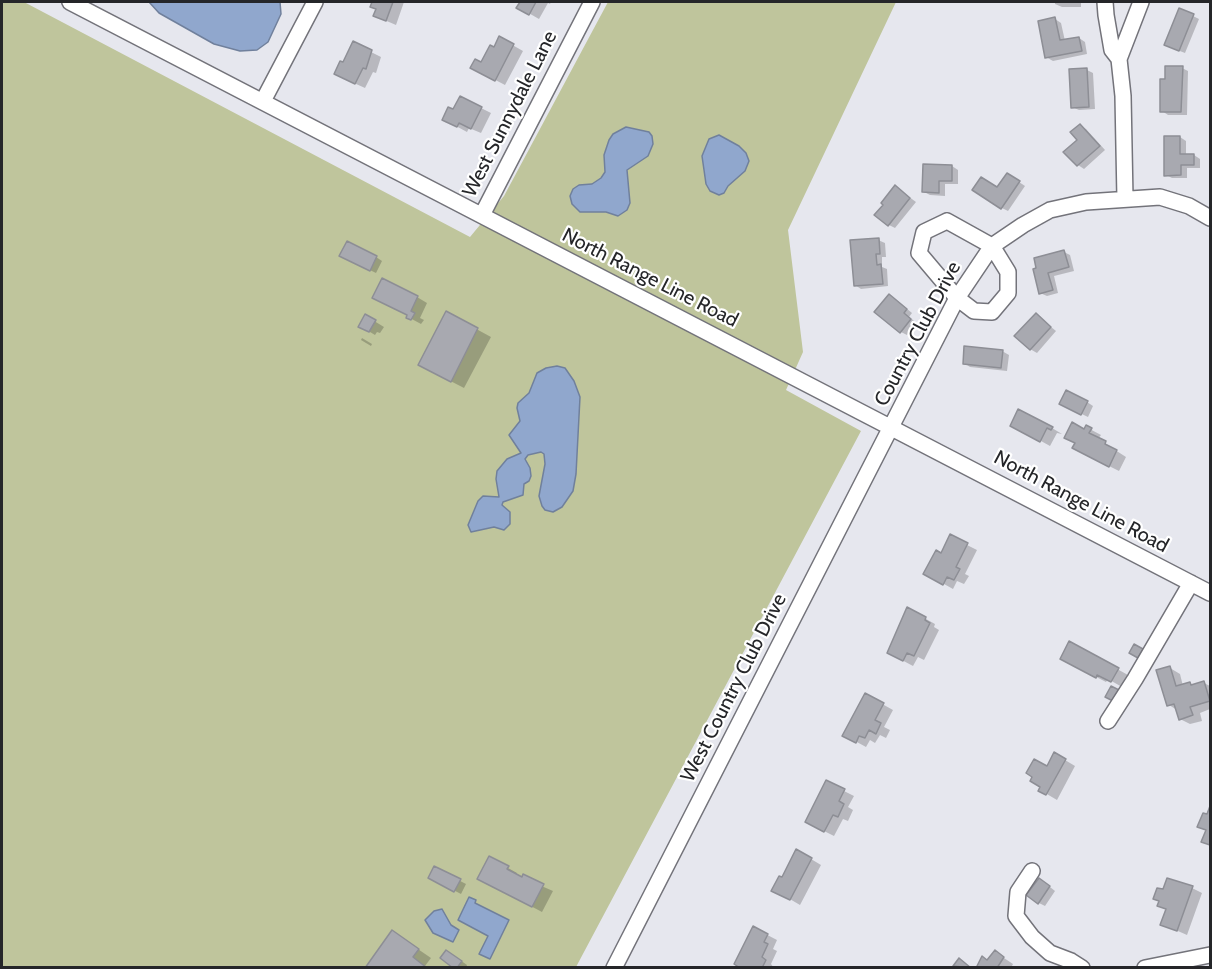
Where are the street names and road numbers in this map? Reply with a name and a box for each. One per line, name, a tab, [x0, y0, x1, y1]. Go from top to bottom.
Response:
street label: West Sunnydale Lane	[458, 27, 562, 201]
street label: North Range Line Road	[558, 223, 742, 333]
street label: Country Club Drive	[870, 258, 966, 410]
street label: North Range Line Road	[990, 446, 1172, 558]
street label: West Country Club Drive	[676, 590, 792, 786]

